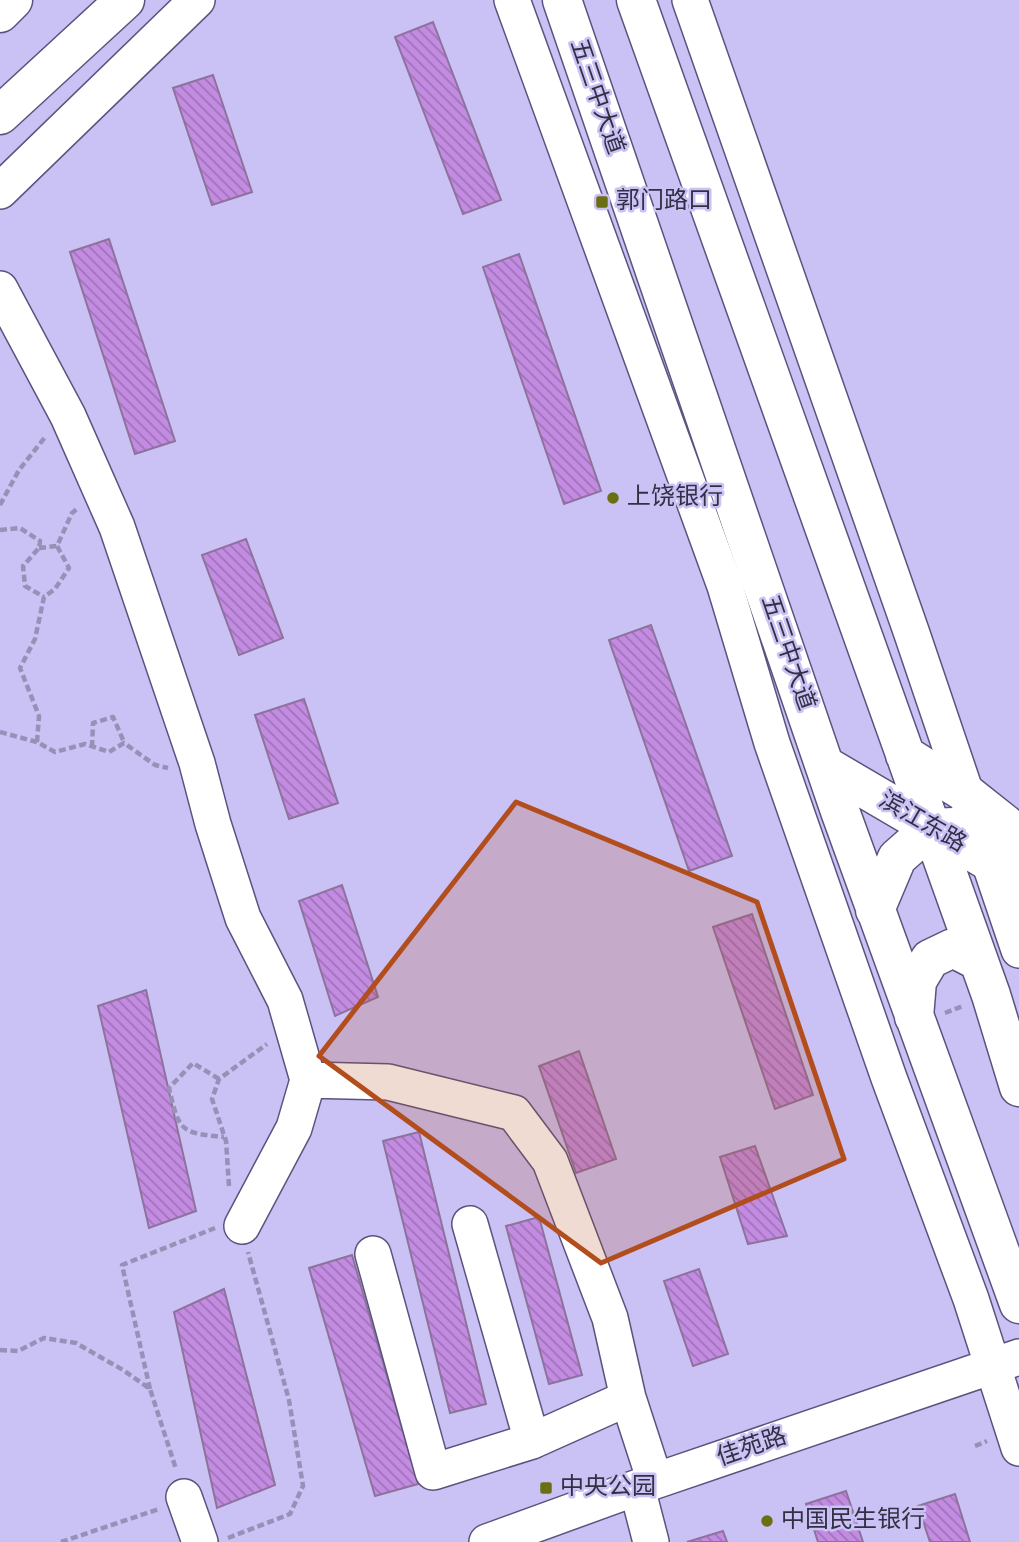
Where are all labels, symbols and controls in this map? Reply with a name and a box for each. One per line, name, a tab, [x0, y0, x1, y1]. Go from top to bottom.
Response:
street label: 五三中大道	[562, 35, 630, 159]
place label: 郭门路口	[616, 187, 712, 217]
marker: 郭门路口	[594, 194, 610, 210]
place label: 上饶银行	[627, 483, 723, 513]
marker: 上饶银行	[605, 490, 621, 506]
street label: 五三中大道	[753, 591, 821, 715]
street label: 滨江东路	[873, 786, 971, 860]
street label: 佳苑路	[713, 1422, 791, 1474]
place label: 中央公园	[560, 1473, 656, 1503]
marker: 中央公园	[538, 1480, 554, 1496]
place label: 中国民生银行	[781, 1506, 925, 1536]
marker: 中国民生银行	[759, 1513, 775, 1529]

